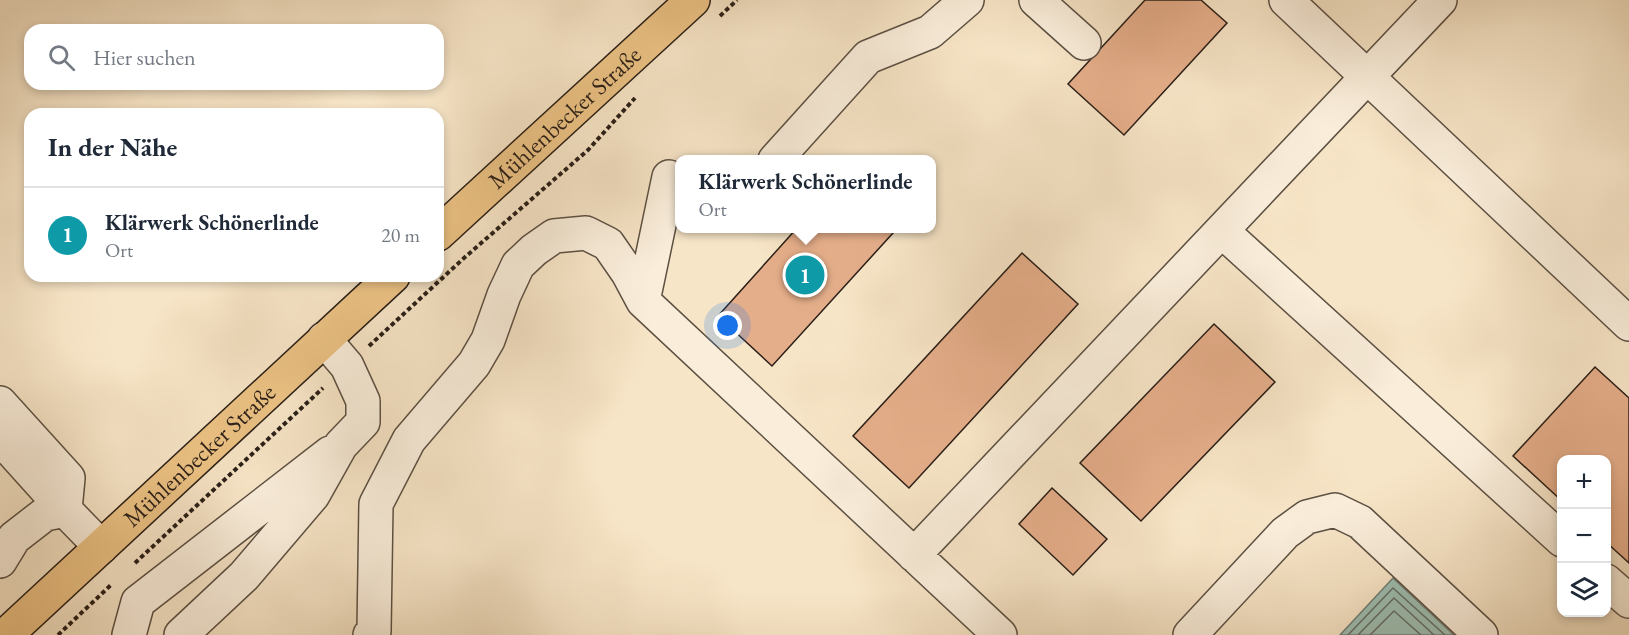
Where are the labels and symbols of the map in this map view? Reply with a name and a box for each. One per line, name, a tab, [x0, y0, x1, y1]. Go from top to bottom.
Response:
street label: Mühlenbecker Straße	[481, 39, 647, 195]
pin: 1	[786, 252, 824, 298]
your location	[713, 311, 742, 340]
street label: Mühlenbecker Straße	[116, 377, 282, 533]

